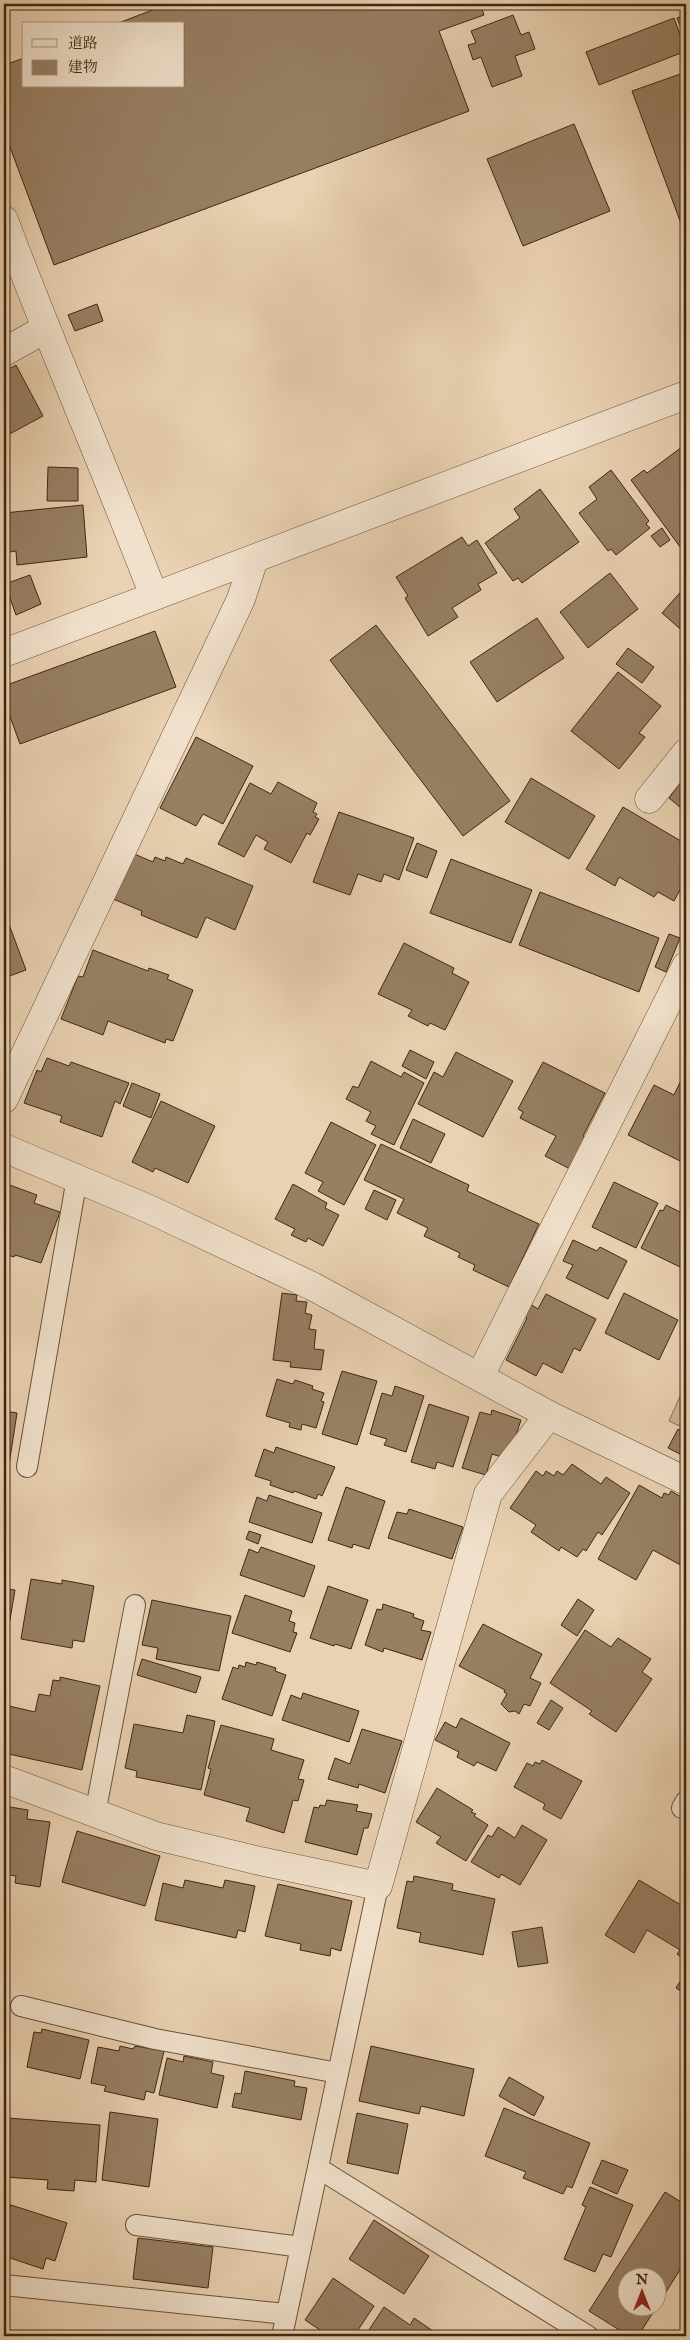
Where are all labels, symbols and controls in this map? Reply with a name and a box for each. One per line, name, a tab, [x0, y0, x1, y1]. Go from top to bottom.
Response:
legend	[22, 22, 185, 88]
text: 道路	[68, 34, 98, 53]
text: 建物	[68, 58, 98, 77]
north arrow	[618, 2268, 668, 2318]
text: N	[635, 2271, 648, 2289]

